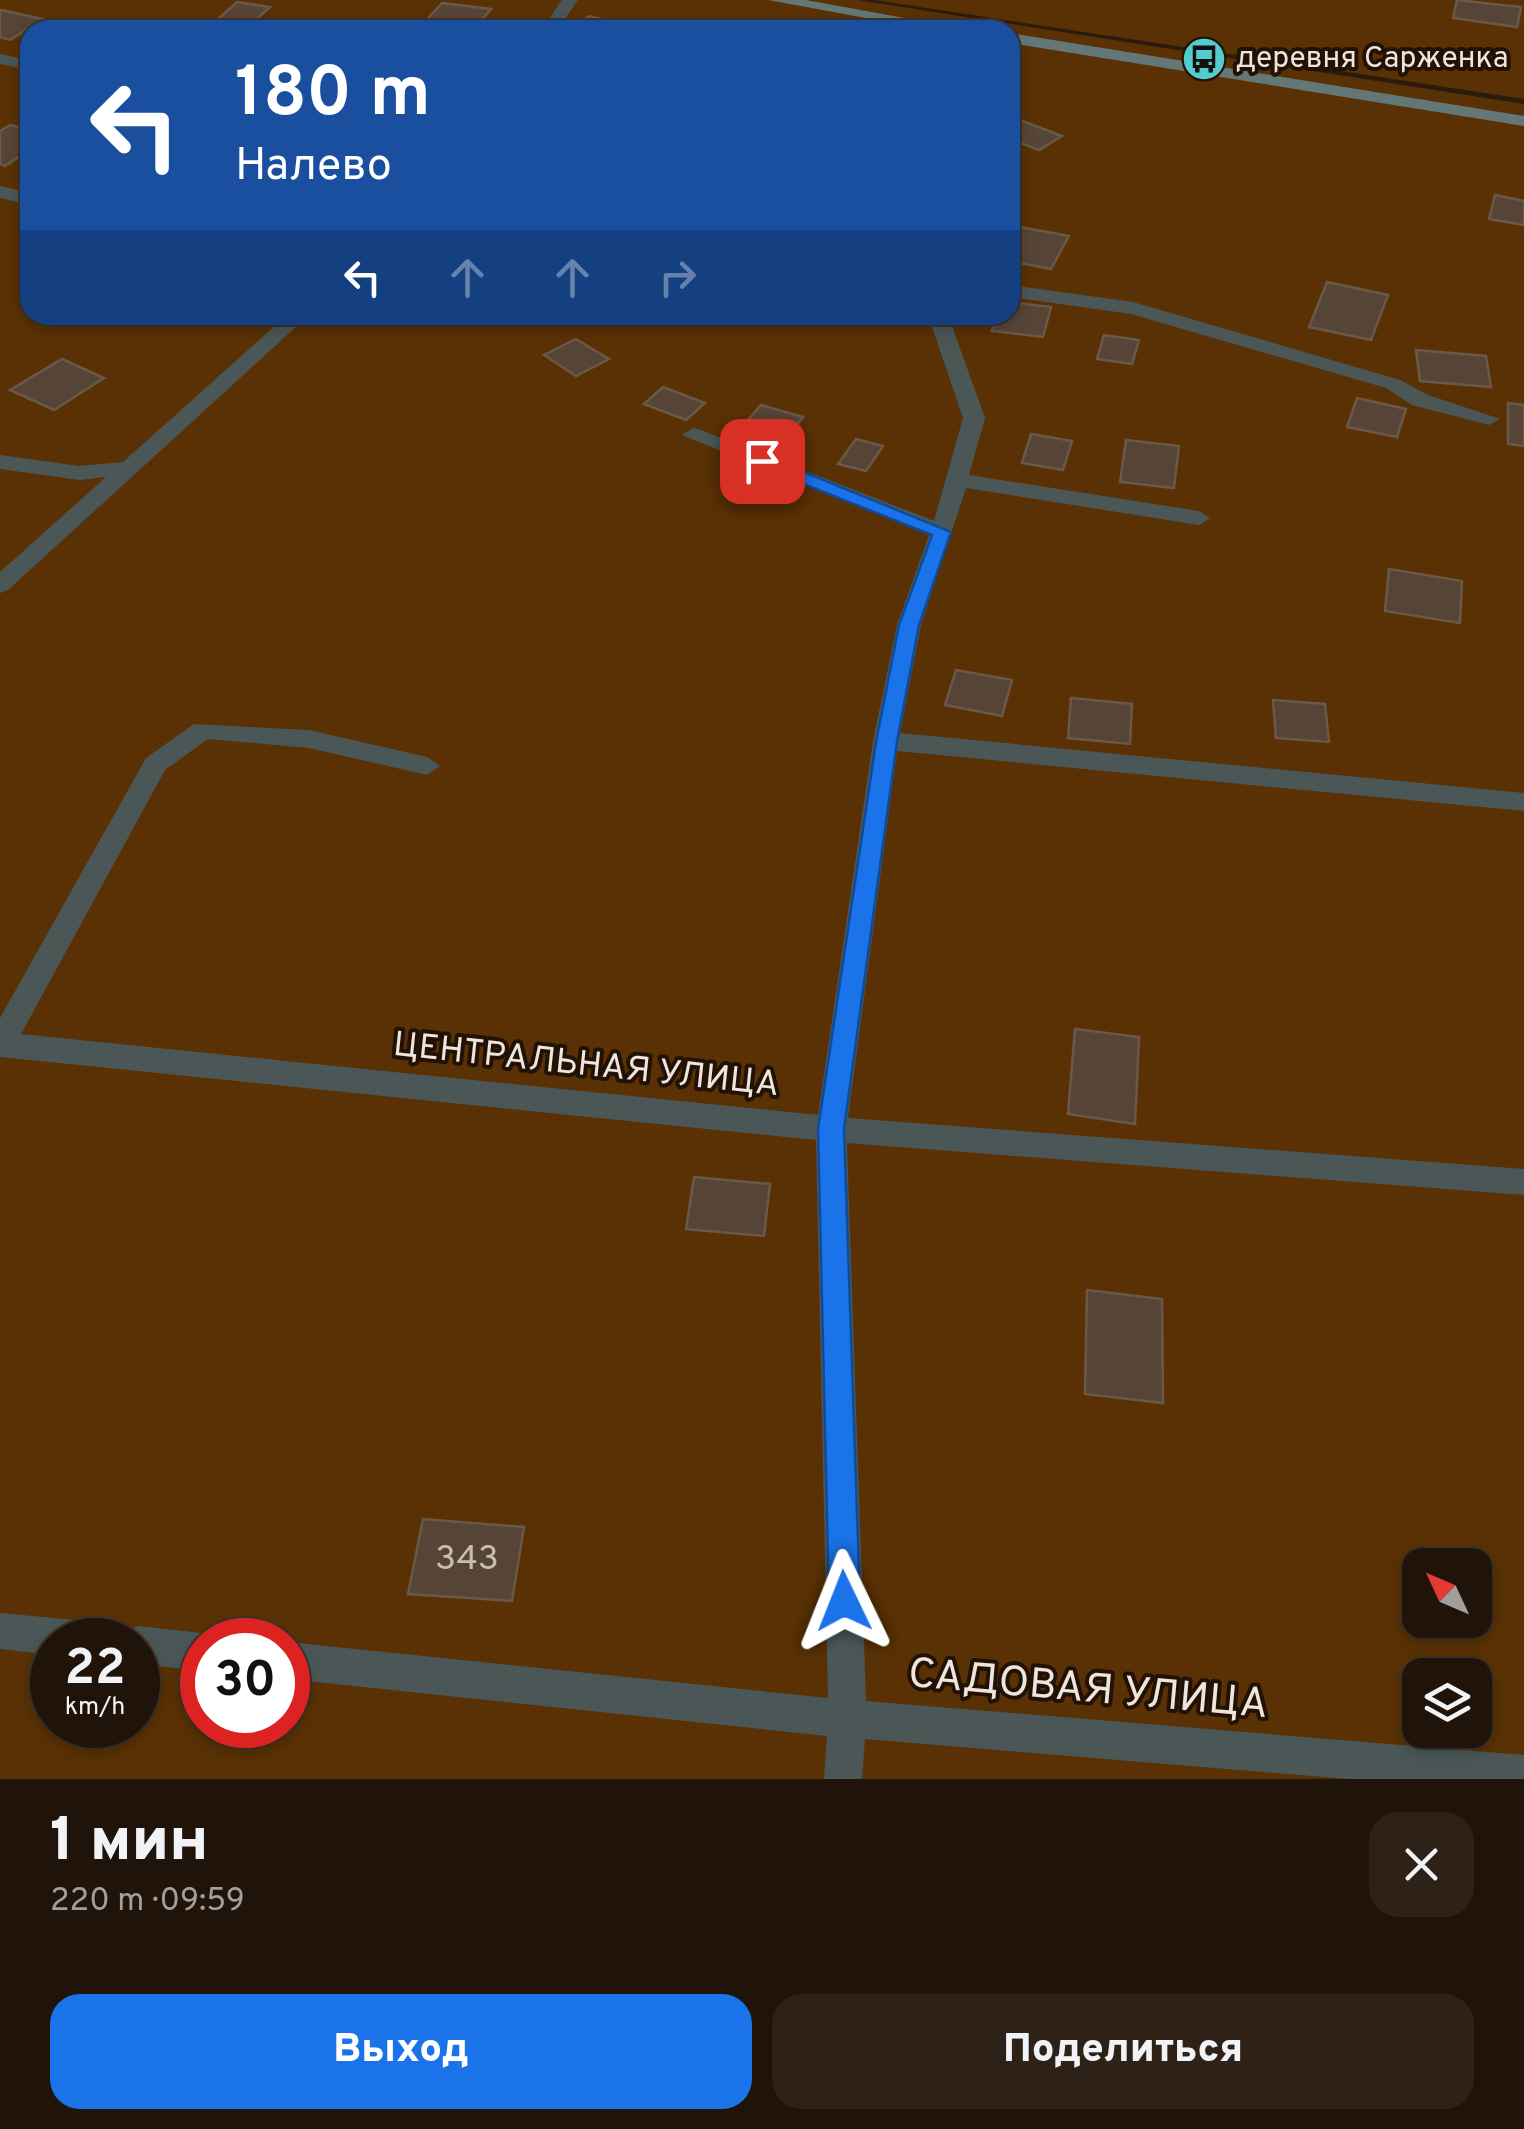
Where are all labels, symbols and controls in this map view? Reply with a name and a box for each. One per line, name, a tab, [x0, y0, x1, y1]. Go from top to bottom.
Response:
bus stop icon: деревня Сарженка	[1181, 36, 1227, 82]
place label: деревня Сарженка	[1236, 41, 1508, 78]
text: 180 m	[235, 52, 431, 141]
icon: left	[70, 60, 200, 190]
text: Налево	[235, 139, 392, 196]
icon: left	[335, 250, 390, 305]
icon: ahead	[440, 250, 495, 305]
icon: ahead	[545, 250, 600, 305]
icon: right	[650, 250, 705, 305]
pin	[720, 419, 805, 504]
icon: arrive	[735, 434, 790, 489]
street label: ЦЕНТРАЛЬНАЯ УЛИЦА	[391, 1024, 781, 1108]
house number: 343	[435, 1538, 499, 1582]
north arrow	[1402, 1548, 1492, 1638]
map controls	[1402, 1548, 1492, 1748]
position arrow	[792, 1549, 896, 1653]
speed limit sign: 30	[180, 1618, 310, 1748]
text: 22	[64, 1639, 126, 1702]
street label: САДОВАЯ УЛИЦА	[906, 1649, 1270, 1733]
button: layers	[1402, 1658, 1492, 1748]
text: km/h	[65, 1692, 125, 1724]
text: 1 мин	[50, 1806, 208, 1882]
button: close	[1369, 1812, 1474, 1917]
text: 220 m · 09:59	[50, 1882, 245, 1922]
button: Выход	[50, 1994, 752, 2109]
button: Поделиться	[772, 1994, 1474, 2109]

